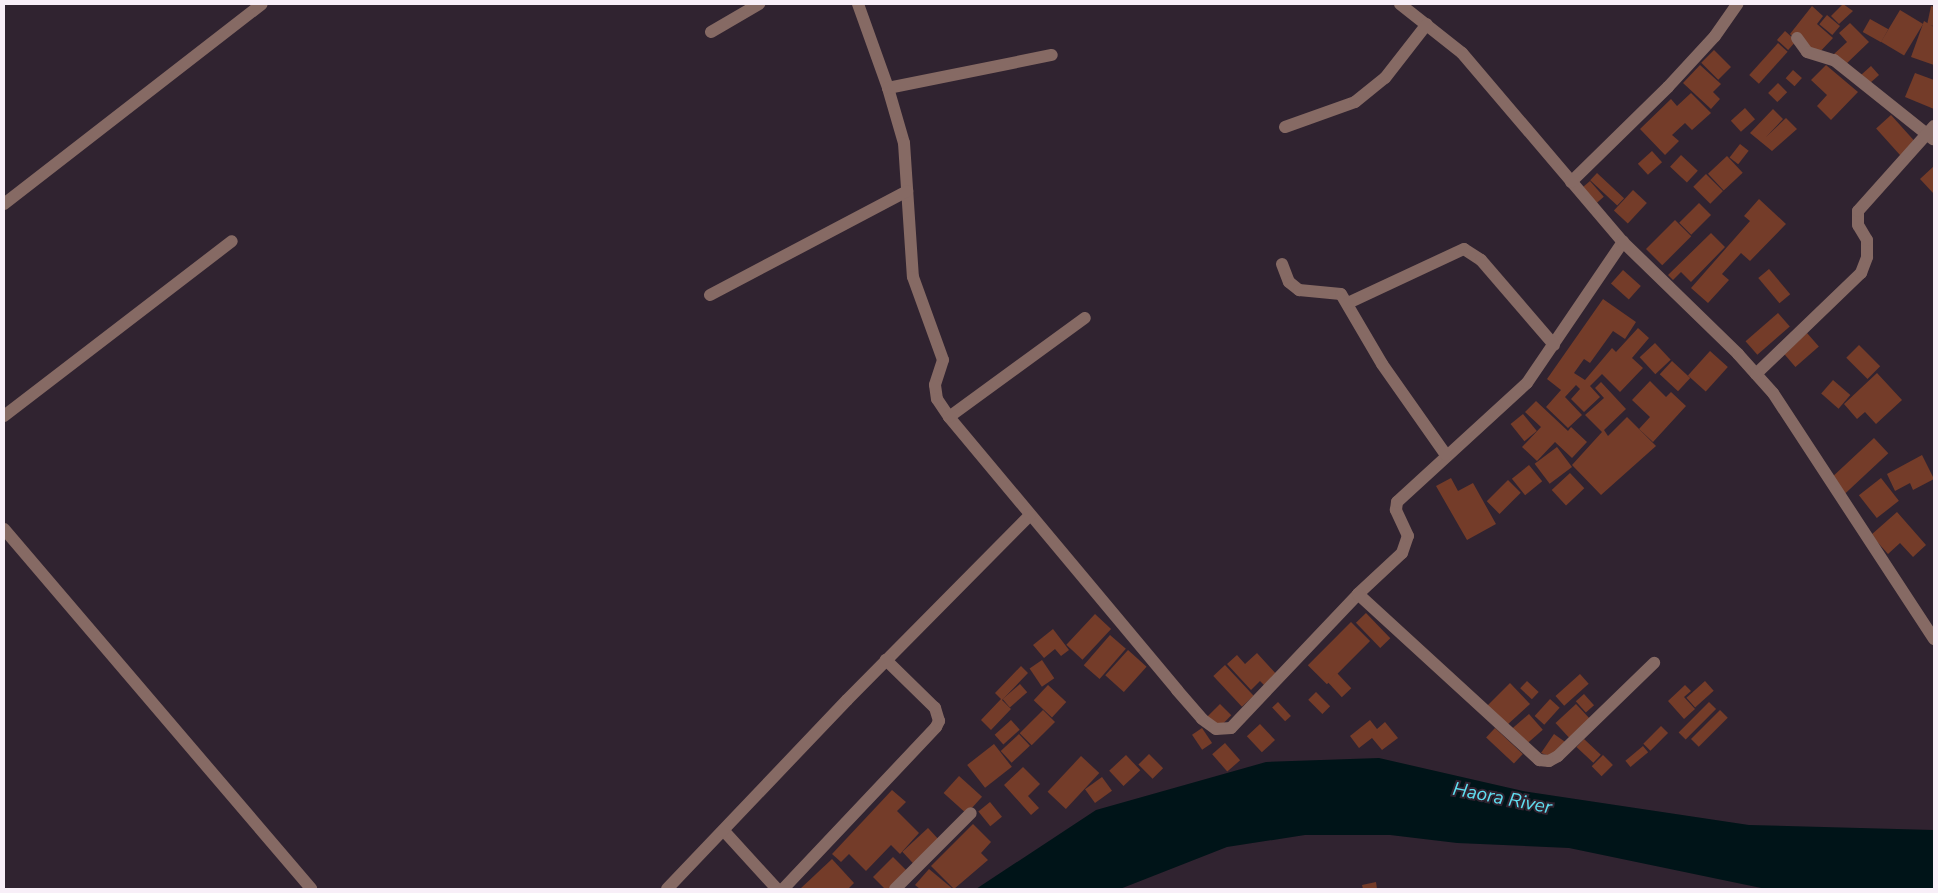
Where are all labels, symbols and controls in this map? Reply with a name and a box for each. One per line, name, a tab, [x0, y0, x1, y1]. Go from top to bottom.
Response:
water label: Haora River	[1451, 778, 1553, 820]

